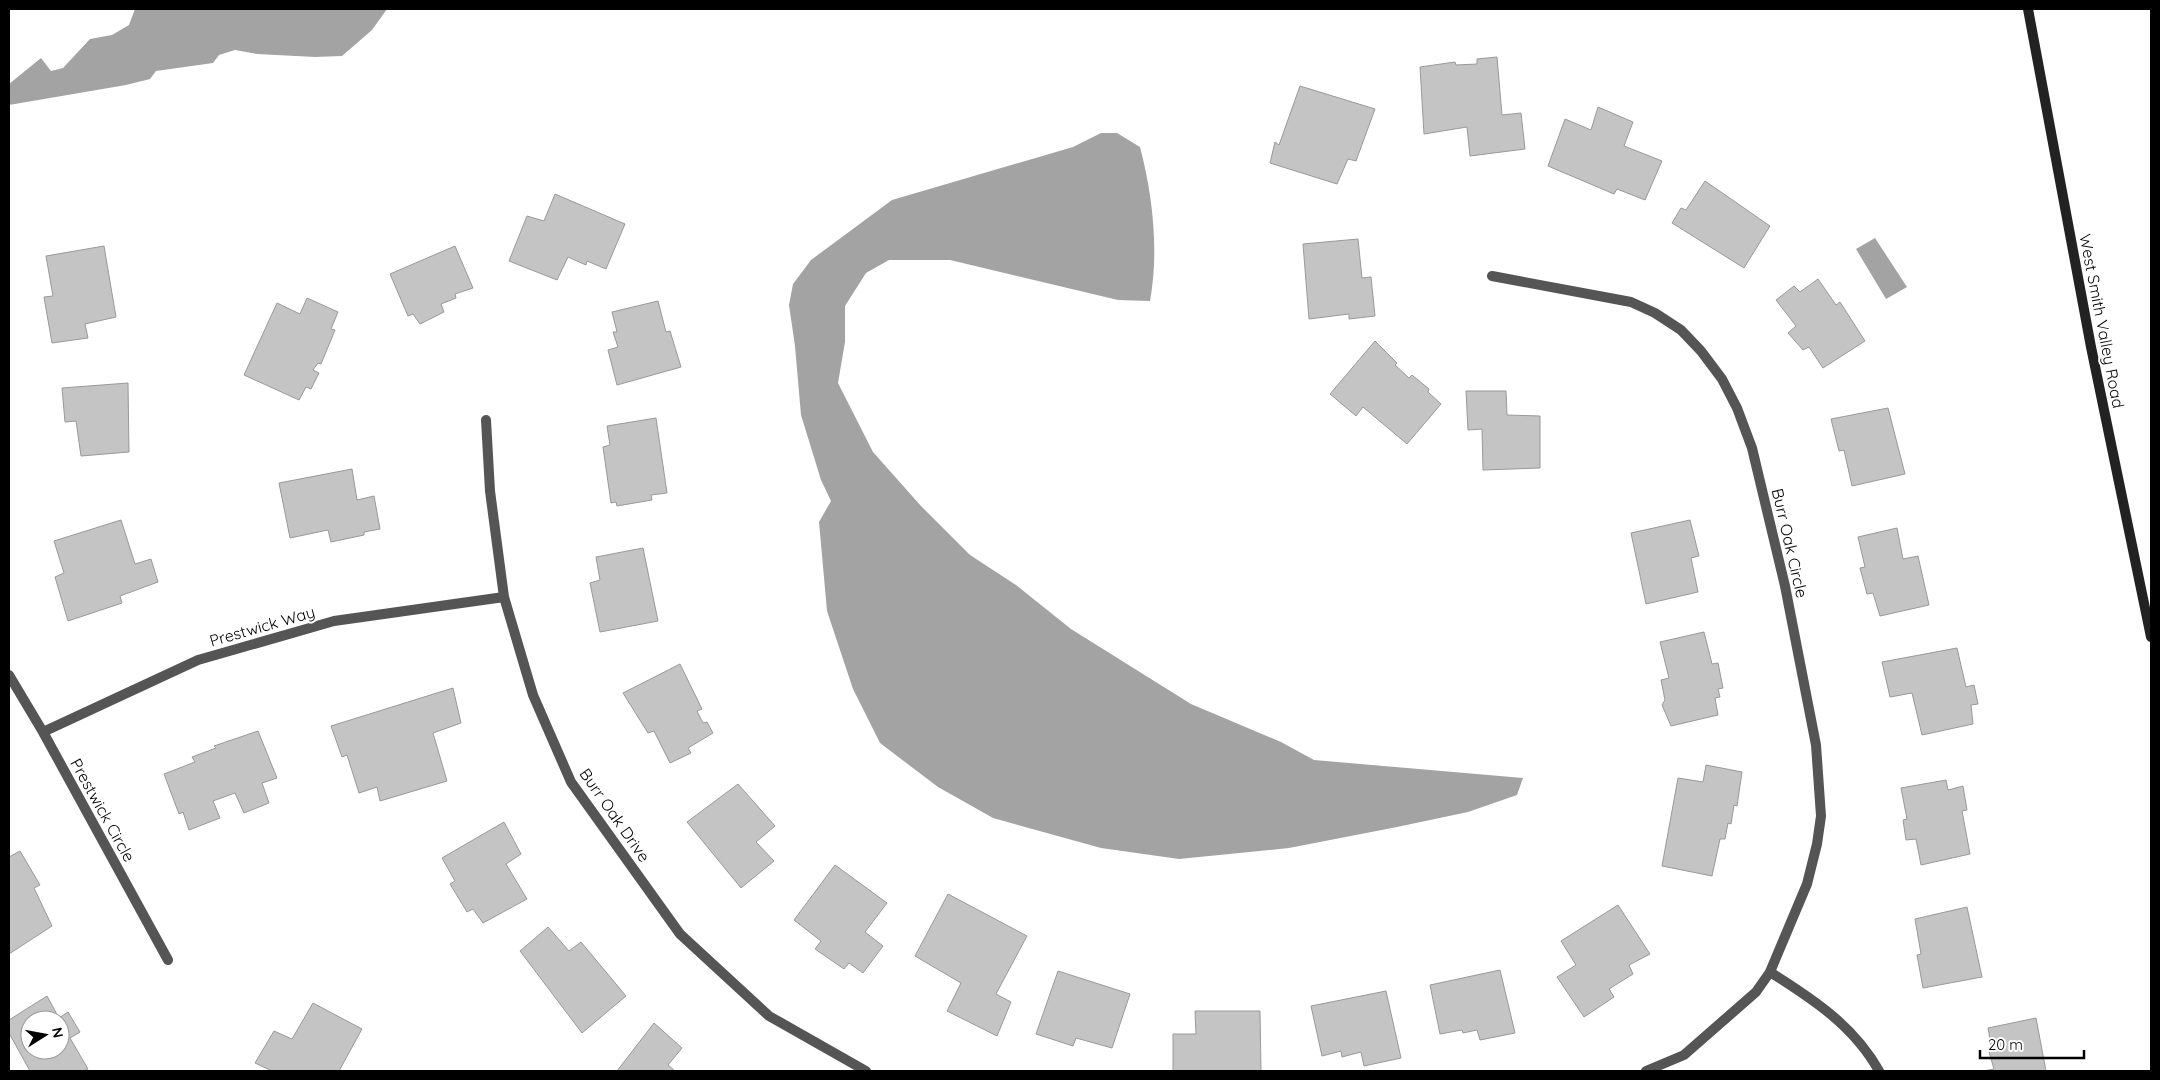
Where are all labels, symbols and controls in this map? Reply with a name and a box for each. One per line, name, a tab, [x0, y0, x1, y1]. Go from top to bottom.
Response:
street label: West Smith Valley Road	[2075, 232, 2129, 410]
street label: Burr Oak Circle	[1768, 486, 1812, 600]
street label: Prestwick Way	[207, 601, 317, 651]
street label: Prestwick Circle	[66, 755, 140, 865]
street label: Burr Oak Drive	[575, 764, 655, 866]
north arrow	[20, 1010, 70, 1060]
text: N	[48, 1026, 68, 1039]
scale bar	[1980, 1028, 2084, 1060]
text: 20 m	[1988, 1035, 2023, 1054]

